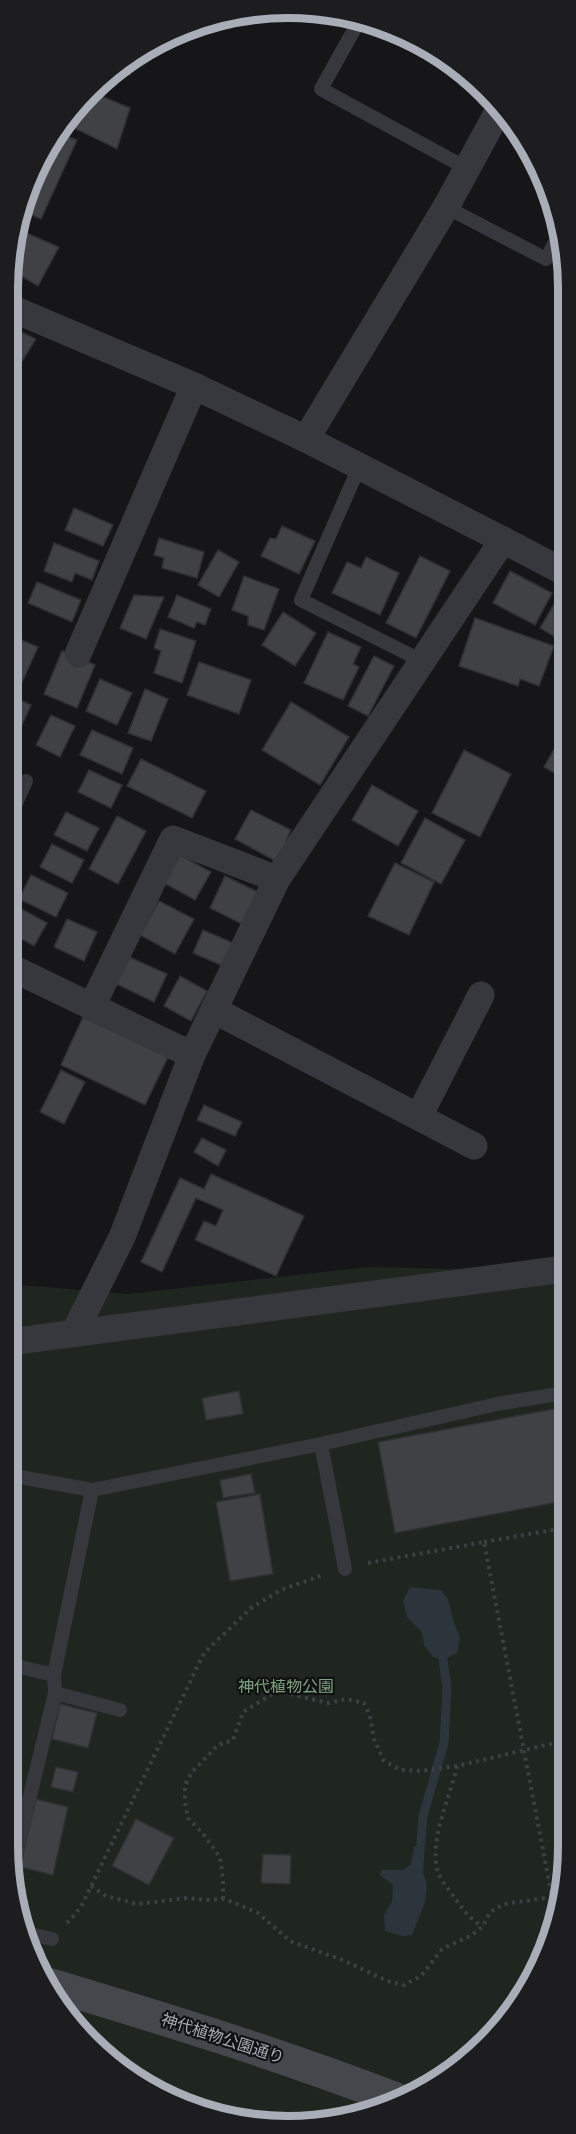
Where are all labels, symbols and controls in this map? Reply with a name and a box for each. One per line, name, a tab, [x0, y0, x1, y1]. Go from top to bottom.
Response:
park label: 神代植物公園	[238, 1674, 334, 1698]
street label: 神代植物公園通り	[158, 2007, 288, 2069]

